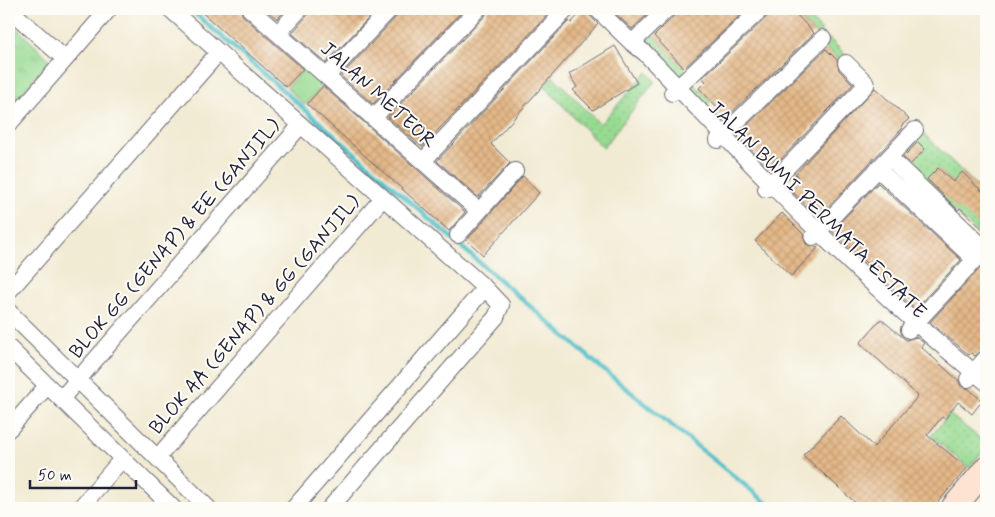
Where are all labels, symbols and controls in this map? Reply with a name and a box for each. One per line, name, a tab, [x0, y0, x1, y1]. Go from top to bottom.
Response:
street label: JALAN METEOR	[314, 36, 442, 155]
street label: JALAN BUMI PERMATA ESTATE	[702, 95, 932, 325]
street label: BLOK GG (GENAP) & EE (GANJIL)	[63, 113, 287, 365]
street label: BLOK AA (GENAP) & GG (GANJIL)	[143, 189, 367, 441]
scale bar	[30, 457, 136, 489]
text: 50 m	[38, 466, 72, 486]

